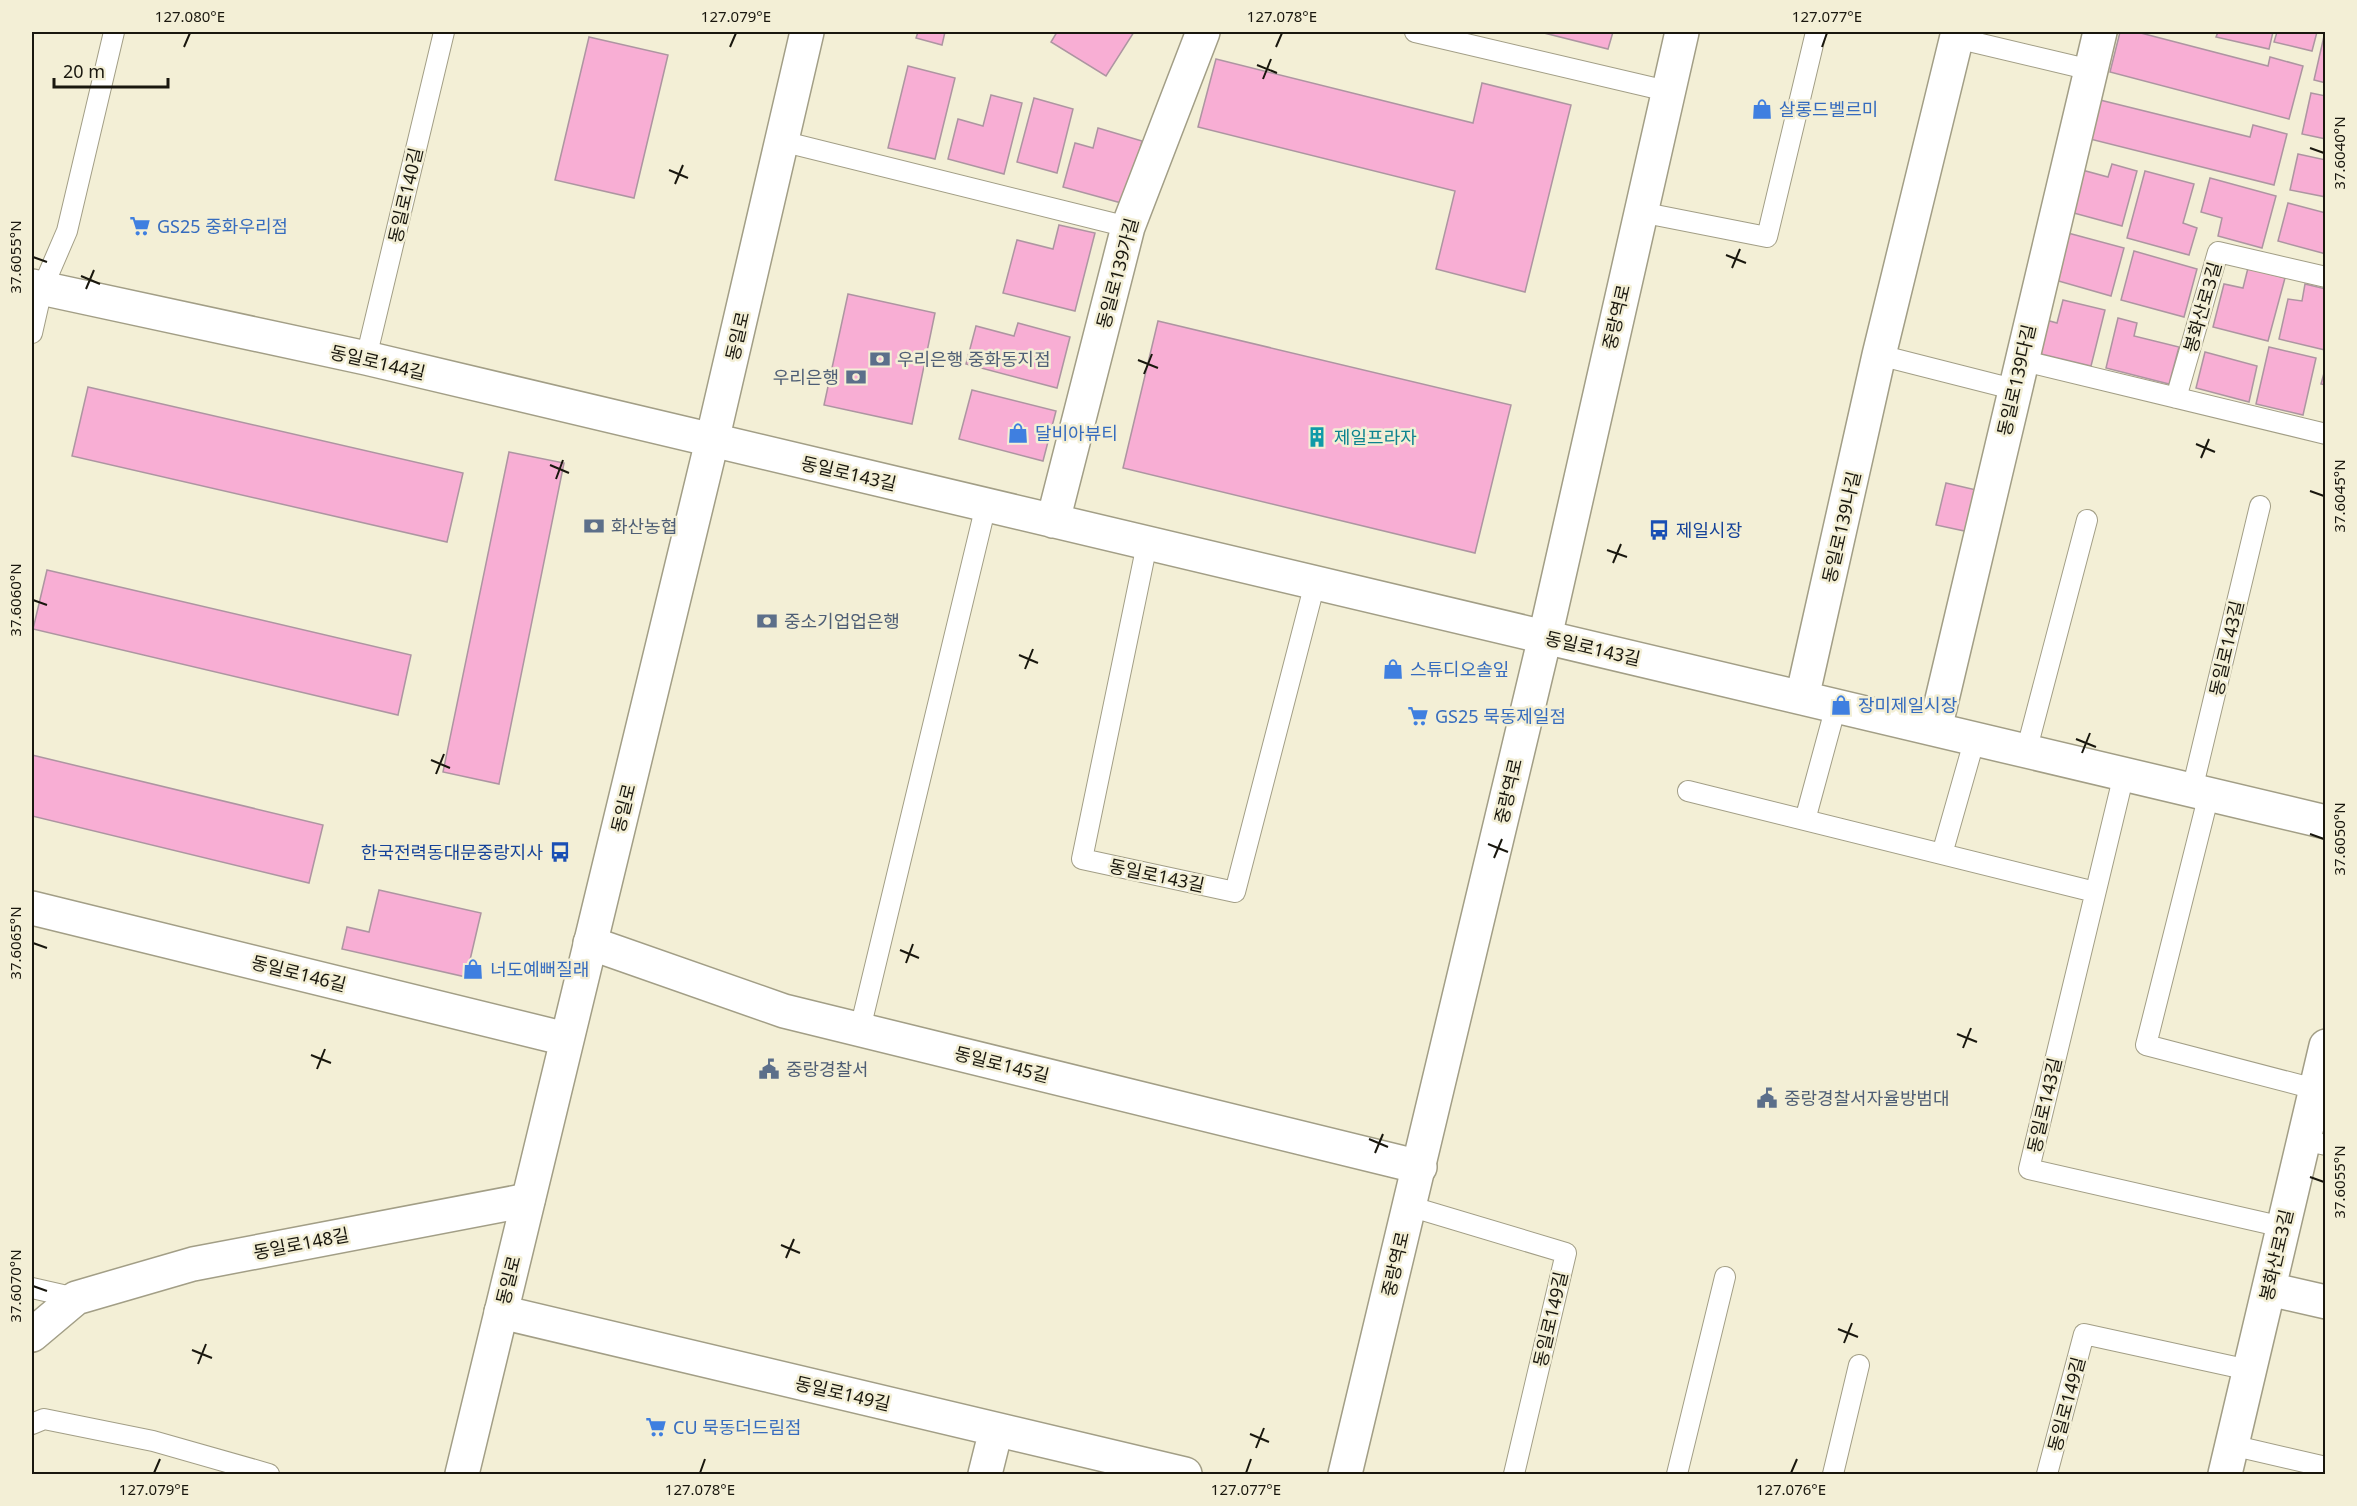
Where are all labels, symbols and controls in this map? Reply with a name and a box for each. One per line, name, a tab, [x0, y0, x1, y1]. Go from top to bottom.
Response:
text: 127.080°E	[155, 6, 225, 26]
text: 127.079°E	[701, 6, 771, 26]
text: 127.078°E	[1247, 6, 1317, 26]
text: 127.077°E	[1792, 6, 1862, 26]
scale bar	[54, 51, 168, 89]
text: 20 m	[63, 59, 105, 83]
shop icon: 살롱드벨르미	[1750, 97, 1774, 121]
place label: 살롱드벨르미	[1779, 97, 1878, 121]
text: 37.6040°N	[2329, 116, 2349, 190]
street label: 동일로140길	[382, 145, 428, 245]
supermarket icon: GS25 중화우리점	[128, 214, 152, 238]
place label: GS25 중화우리점	[157, 214, 288, 238]
street label: 동일로139가길	[1091, 215, 1143, 331]
text: 37.6055°N	[5, 220, 25, 294]
street label: 봉화산로3길	[2178, 259, 2226, 355]
street label: 중랑역로	[1597, 282, 1635, 352]
street label: 동일로	[720, 309, 754, 363]
street label: 동일로139다길	[1992, 322, 2040, 438]
street label: 동일로144길	[328, 339, 428, 385]
bank icon: 우리은행 중화동지점	[868, 347, 892, 371]
place label: 우리은행 중화동지점	[897, 347, 1051, 371]
place label: 우리은행	[773, 365, 839, 389]
bank icon: 우리은행	[844, 365, 868, 389]
shop icon: 달비아뷰티	[1006, 421, 1030, 445]
place label: 달비아뷰티	[1035, 421, 1118, 445]
building icon: 제일프라자	[1305, 425, 1329, 449]
place label: 제일프라자	[1334, 425, 1417, 449]
street label: 동일로143길	[799, 450, 899, 496]
text: 37.6045°N	[2329, 459, 2349, 533]
street label: 동일로139나길	[1817, 469, 1865, 585]
bank icon: 화산농협	[582, 514, 606, 538]
place label: 화산농협	[611, 514, 677, 538]
bus stop icon: 제일시장	[1647, 518, 1671, 542]
place label: 제일시장	[1676, 518, 1742, 542]
text: 37.6060°N	[5, 563, 25, 637]
street label: 동일로143길	[2203, 598, 2249, 698]
bank icon: 중소기업업은행	[755, 609, 779, 633]
place label: 중소기업업은행	[784, 609, 900, 633]
street label: 동일로143길	[1543, 625, 1643, 671]
shop icon: 스튜디오솔잎	[1381, 657, 1405, 681]
place label: 스튜디오솔잎	[1410, 657, 1509, 681]
shop icon: 장미제일시장	[1829, 693, 1853, 717]
place label: 장미제일시장	[1858, 693, 1957, 717]
supermarket icon: GS25 묵동제일점	[1406, 704, 1430, 728]
place label: GS25 묵동제일점	[1435, 704, 1566, 728]
street label: 중랑역로	[1489, 756, 1527, 826]
street label: 동일로	[605, 781, 641, 835]
text: 37.6050°N	[2329, 802, 2349, 876]
place label: 한국전력동대문중랑지사	[361, 840, 543, 864]
bus stop icon: 한국전력동대문중랑지사	[548, 840, 572, 864]
street label: 동일로143길	[1107, 853, 1207, 897]
text: 37.6065°N	[5, 906, 25, 980]
street label: 동일로146길	[249, 950, 349, 996]
shop icon: 너도예뻐질래	[461, 957, 485, 981]
place label: 너도예뻐질래	[490, 957, 589, 981]
street label: 동일로145길	[952, 1041, 1052, 1087]
street label: 동일로143길	[2021, 1055, 2067, 1155]
public building icon: 중랑경찰서	[757, 1057, 781, 1081]
place label: 중랑경찰서	[786, 1057, 869, 1081]
public building icon: 중랑경찰서자율방범대	[1755, 1086, 1779, 1110]
place label: 중랑경찰서자율방범대	[1784, 1086, 1950, 1110]
text: 37.6055°N	[2329, 1145, 2349, 1219]
street label: 봉화산로3길	[2254, 1207, 2298, 1303]
street label: 동일로148길	[251, 1222, 351, 1264]
street label: 중랑역로	[1376, 1229, 1414, 1299]
text: 37.6070°N	[5, 1249, 25, 1323]
street label: 동일로	[490, 1253, 526, 1307]
street label: 동일로149길	[1527, 1269, 1573, 1369]
street label: 동일로149길	[2042, 1354, 2090, 1454]
street label: 동일로149길	[793, 1370, 893, 1416]
supermarket icon: CU 묵동더드림점	[644, 1415, 668, 1439]
place label: CU 묵동더드림점	[673, 1415, 802, 1439]
text: 127.079°E	[119, 1479, 189, 1499]
text: 127.078°E	[665, 1479, 735, 1499]
text: 127.077°E	[1211, 1479, 1281, 1499]
text: 127.076°E	[1756, 1479, 1826, 1499]

